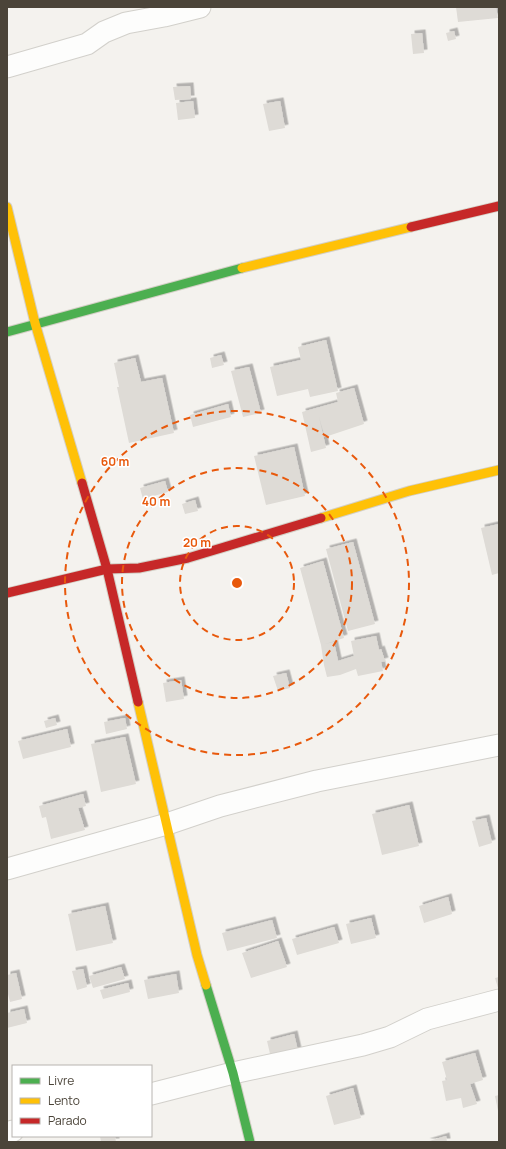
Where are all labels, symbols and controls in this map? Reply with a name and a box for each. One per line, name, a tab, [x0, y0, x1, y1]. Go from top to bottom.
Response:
text: 60 m	[101, 453, 129, 470]
text: 40 m	[142, 493, 170, 510]
text: 20 m	[183, 534, 211, 551]
centre of rings	[230, 576, 244, 590]
legend	[12, 1065, 152, 1137]
text: Livre	[48, 1072, 74, 1089]
text: Lento	[48, 1092, 80, 1109]
text: Parado	[48, 1112, 87, 1129]

